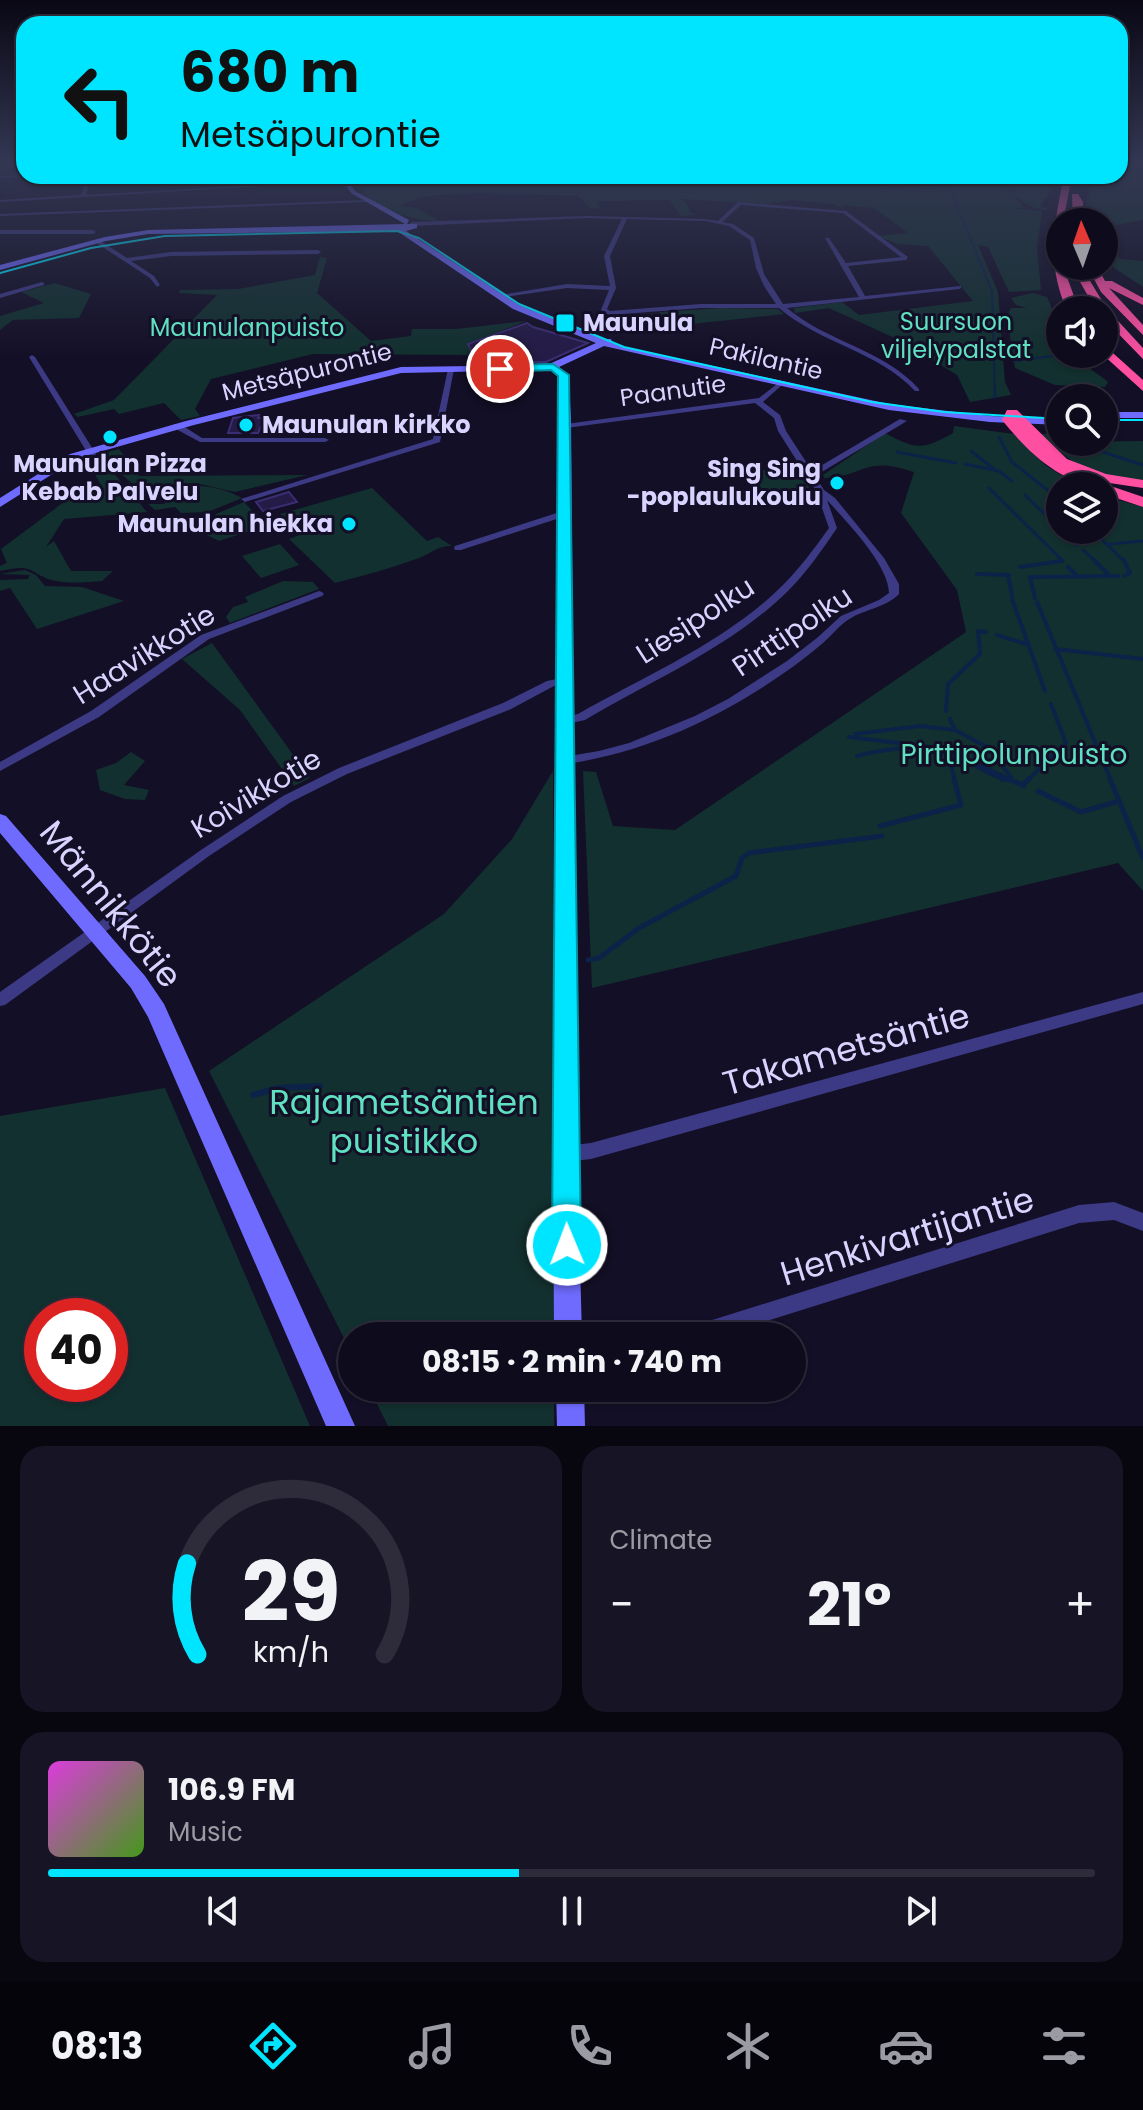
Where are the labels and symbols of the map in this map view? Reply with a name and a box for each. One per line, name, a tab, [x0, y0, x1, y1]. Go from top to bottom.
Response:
north arrow	[1046, 208, 1118, 280]
park label: Suursuon viljelypalstat	[881, 305, 1031, 366]
place label: Maunula	[583, 306, 693, 339]
park label: Maunulanpuisto	[150, 311, 344, 344]
marker: Maunula	[554, 312, 576, 334]
street label: Pakilantie	[706, 329, 826, 388]
street label: Metsäpurontie	[219, 334, 395, 409]
pin	[466, 335, 534, 403]
street label: Paanutie	[618, 367, 728, 414]
place label: Maunulan kirkko	[262, 408, 471, 441]
marker: Maunulan kirkko	[237, 416, 255, 434]
marker: Maunulan Pizza Kebab Palvelu	[101, 428, 119, 446]
place label: Maunulan Pizza Kebab Palvelu	[13, 447, 207, 508]
place label: Sing Sing -poplaulukoulu	[627, 452, 821, 513]
marker: Sing Sing -poplaulukoulu	[828, 474, 846, 492]
place label: Maunulan hiekka	[118, 507, 333, 540]
marker: Maunulan hiekka	[340, 515, 358, 533]
street label: Liesipolku	[628, 568, 762, 673]
street label: Pirttipolku	[725, 577, 860, 686]
street label: Haavikkotie	[66, 595, 223, 714]
park label: Pirttipolunpuisto	[901, 735, 1127, 774]
street label: Koivikkotie	[184, 739, 329, 848]
street label: Männikkötie	[29, 810, 193, 998]
street label: Takametsäntie	[717, 991, 975, 1107]
park label: Rajametsäntien puistikko	[269, 1078, 539, 1165]
street label: Henkivartijantie	[774, 1175, 1040, 1297]
position arrow	[525, 1203, 609, 1287]
speed limit sign: 40	[24, 1298, 128, 1402]

